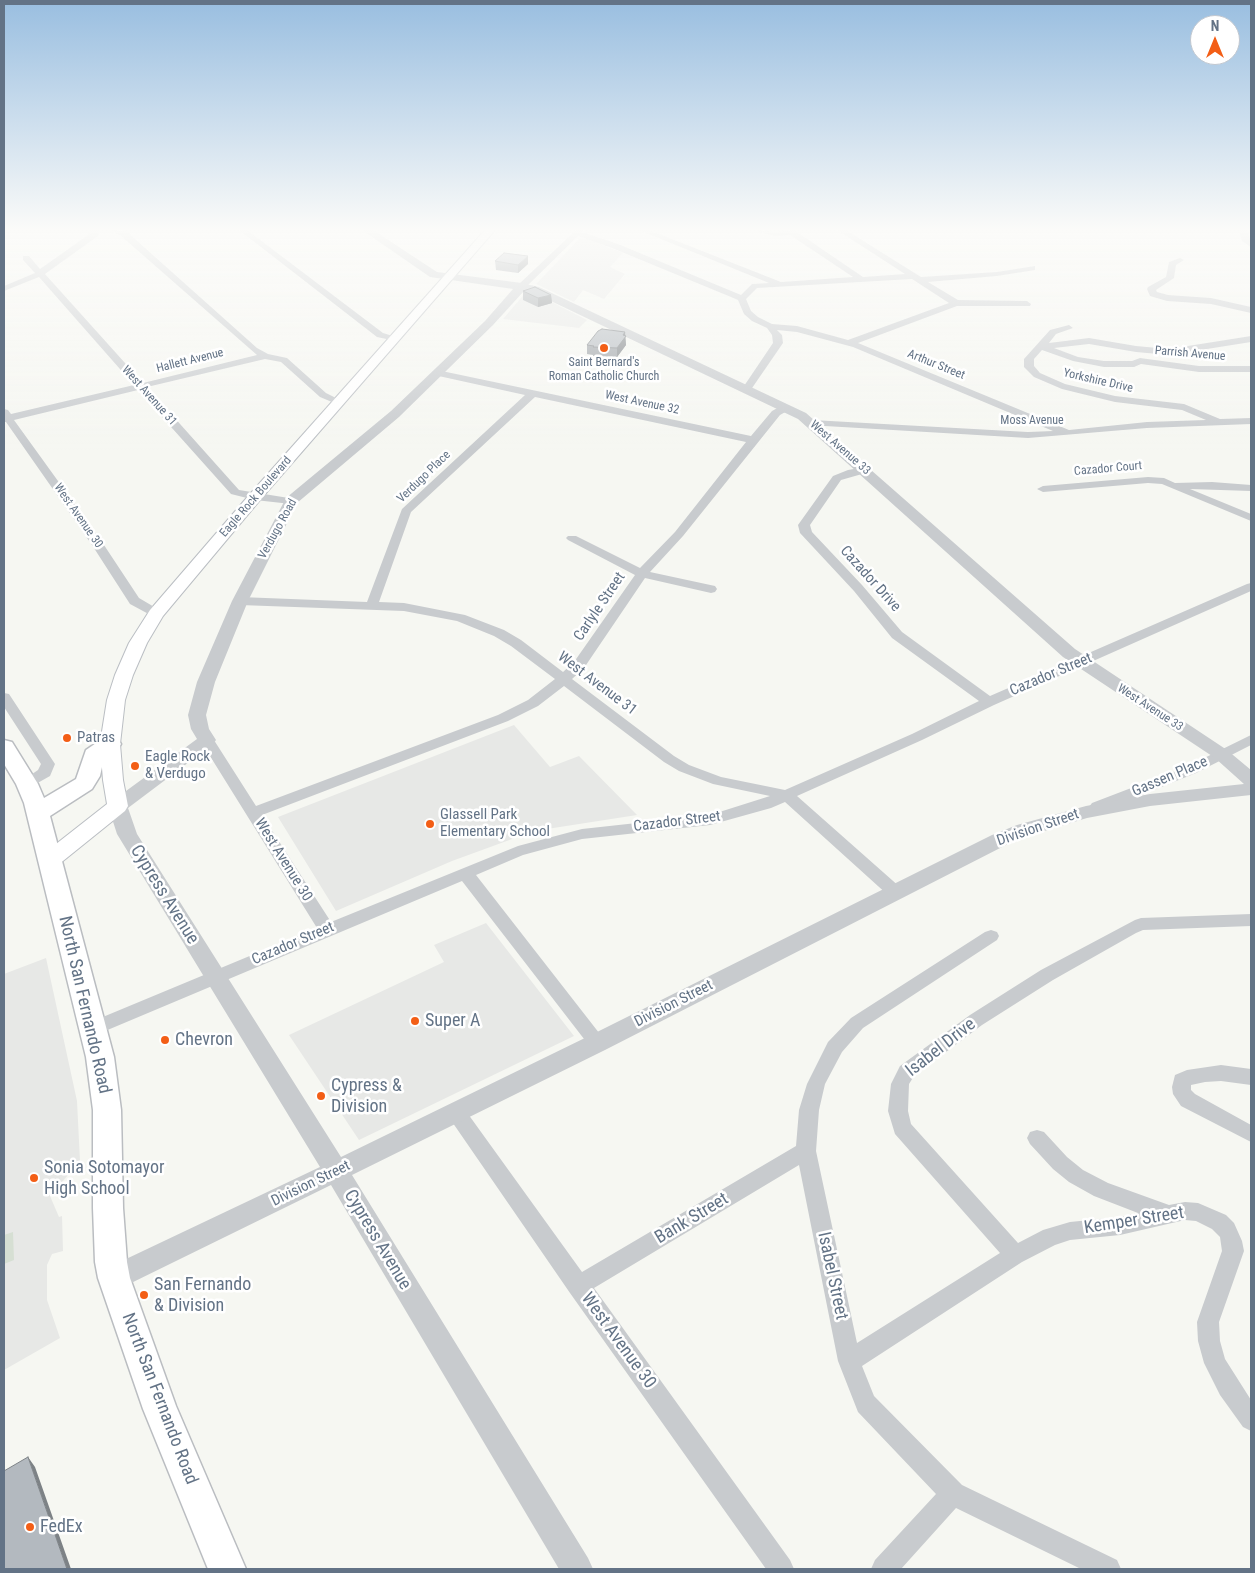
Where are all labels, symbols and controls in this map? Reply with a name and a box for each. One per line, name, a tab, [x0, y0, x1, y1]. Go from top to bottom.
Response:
north arrow	[1190, 15, 1240, 65]
text: N	[1211, 18, 1219, 34]
marker: Saint Bernard's Roman Catholic Church	[598, 342, 610, 354]
street label: Parrish Avenue	[1154, 344, 1226, 364]
street label: Hallett Avenue	[155, 346, 225, 376]
street label: Arthur Street	[905, 347, 967, 383]
place label: Saint Bernard's Roman Catholic Church	[549, 356, 659, 384]
street label: West Avenue 31	[118, 363, 180, 429]
street label: Yorkshire Drive	[1062, 366, 1134, 396]
street label: West Avenue 32	[604, 388, 680, 418]
street label: Moss Avenue	[1000, 414, 1064, 428]
street label: West Avenue 33	[807, 418, 873, 478]
street label: Verdugo Place	[394, 448, 454, 506]
street label: Eagle Rock Boulevard	[217, 454, 295, 540]
street label: Cazador Court	[1073, 459, 1143, 479]
street label: West Avenue 30	[50, 481, 106, 551]
street label: Verdugo Road	[256, 497, 300, 561]
street label: Cazador Drive	[836, 542, 904, 616]
street label: Carlyle Street	[570, 569, 630, 645]
street label: West Avenue 31	[554, 648, 640, 720]
street label: Cazador Street	[1007, 650, 1095, 700]
street label: West Avenue 33	[1114, 681, 1186, 735]
place label: Patras	[77, 729, 115, 747]
marker: Patras	[61, 732, 73, 744]
place label: Eagle Rock & Verdugo	[145, 748, 210, 783]
street label: Gassen Place	[1129, 753, 1211, 801]
marker: Eagle Rock & Verdugo	[129, 760, 141, 772]
place label: Glassell Park Elementary School	[440, 806, 550, 841]
street label: Division Street	[995, 806, 1081, 850]
street label: Cazador Street	[632, 808, 722, 836]
street label: West Avenue 30	[250, 815, 316, 905]
marker: Glassell Park Elementary School	[424, 818, 436, 830]
street label: Cypress Avenue	[125, 841, 203, 949]
street label: North San Fernando Road	[53, 914, 115, 1096]
street label: Cazador Street	[249, 919, 337, 969]
street label: Division Street	[632, 977, 716, 1031]
place label: Super A	[425, 1010, 480, 1032]
street label: Isabel Drive	[902, 1014, 980, 1082]
marker: Super A	[409, 1015, 421, 1027]
place label: Chevron	[175, 1029, 233, 1051]
marker: Chevron	[159, 1034, 171, 1046]
place label: Cypress & Division	[331, 1075, 402, 1118]
marker: Cypress & Division	[315, 1090, 327, 1102]
place label: Sonia Sotomayor High School	[44, 1157, 164, 1200]
street label: Division Street	[269, 1157, 353, 1211]
marker: Sonia Sotomayor High School	[28, 1172, 40, 1184]
street label: Cypress Avenue	[339, 1186, 415, 1294]
street label: Bank Street	[651, 1189, 733, 1249]
street label: Kemper Street	[1083, 1202, 1185, 1240]
street label: Isabel Street	[812, 1230, 852, 1322]
place label: San Fernando & Division	[154, 1274, 251, 1316]
marker: San Fernando & Division	[138, 1289, 150, 1301]
street label: West Avenue 30	[576, 1289, 660, 1393]
street label: North San Fernando Road	[116, 1310, 202, 1488]
place label: FedEx	[40, 1516, 83, 1538]
marker: FedEx	[24, 1521, 36, 1533]

